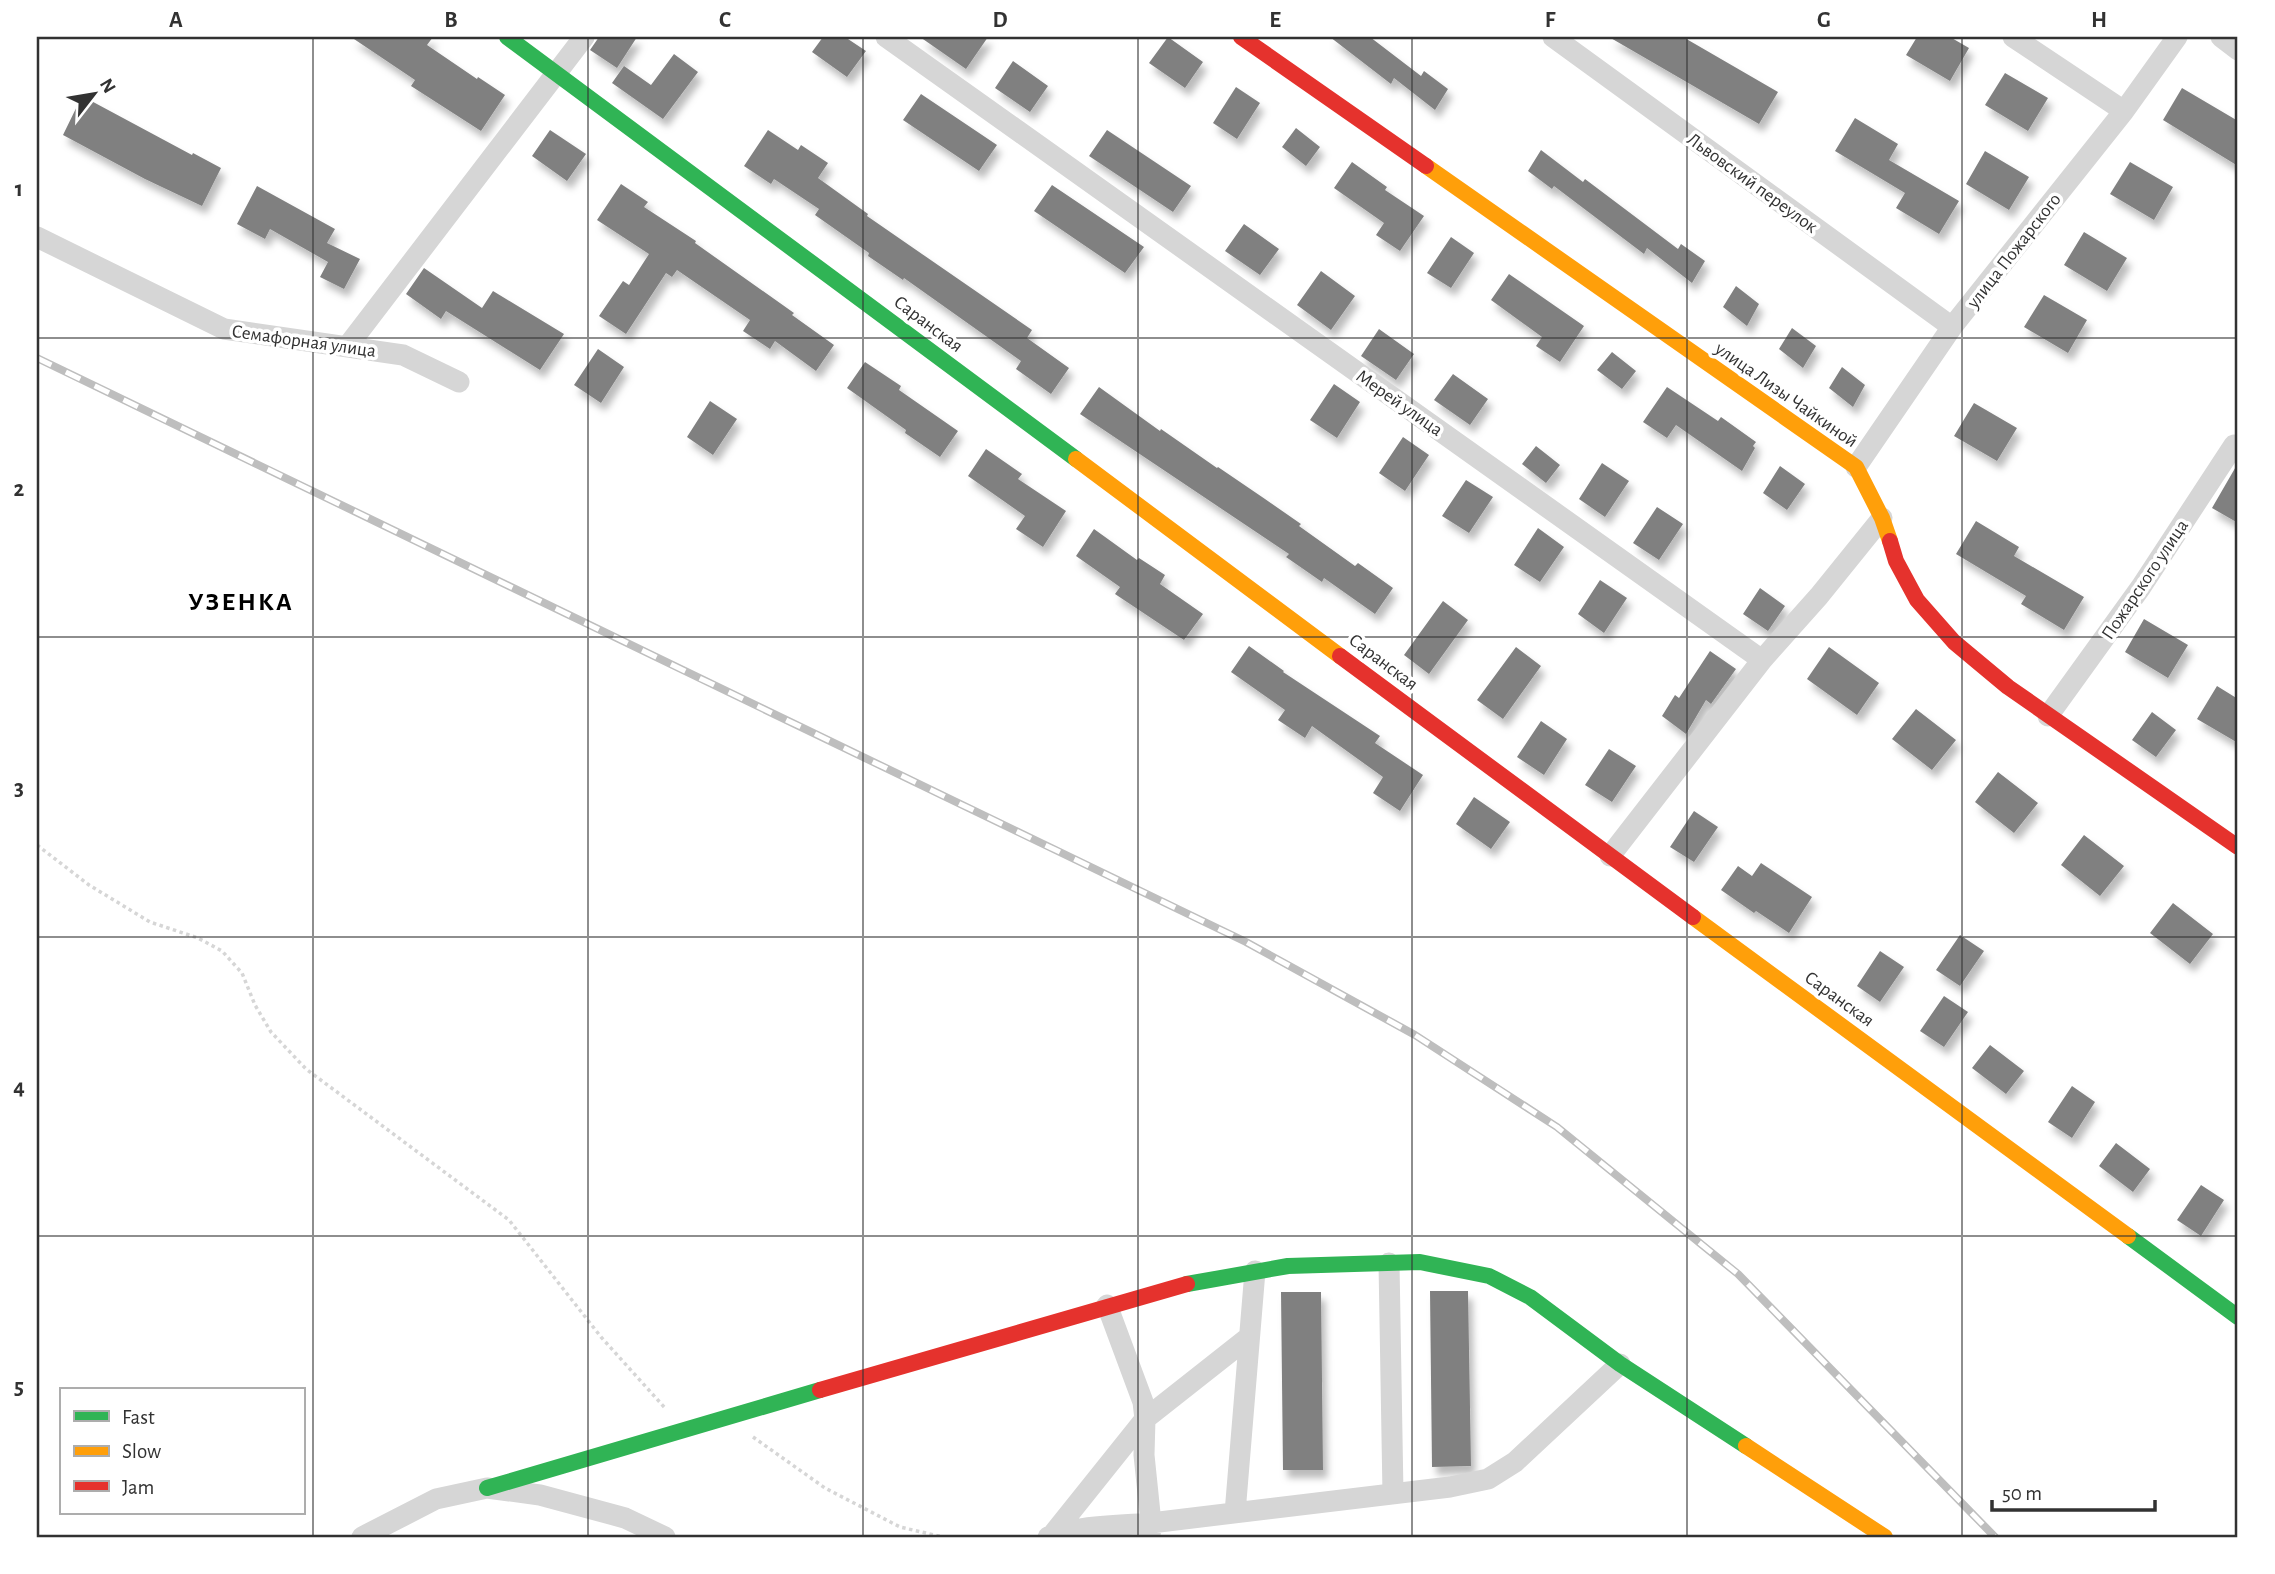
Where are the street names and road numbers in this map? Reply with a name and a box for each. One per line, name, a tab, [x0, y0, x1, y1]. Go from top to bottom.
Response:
street label: Львовский переулок	[1683, 130, 1821, 237]
street label: улица Пожарского	[1963, 190, 2065, 313]
street label: Саранская	[890, 292, 966, 356]
street label: Семафорная улица	[230, 322, 377, 361]
street label: улица Лизы Чайкиной	[1711, 338, 1861, 451]
street label: Мерей улица	[1352, 367, 1446, 440]
street label: Пожарского улица	[2098, 516, 2192, 643]
street label: Саранская	[1345, 630, 1421, 694]
street label: Саранская	[1801, 968, 1877, 1031]

